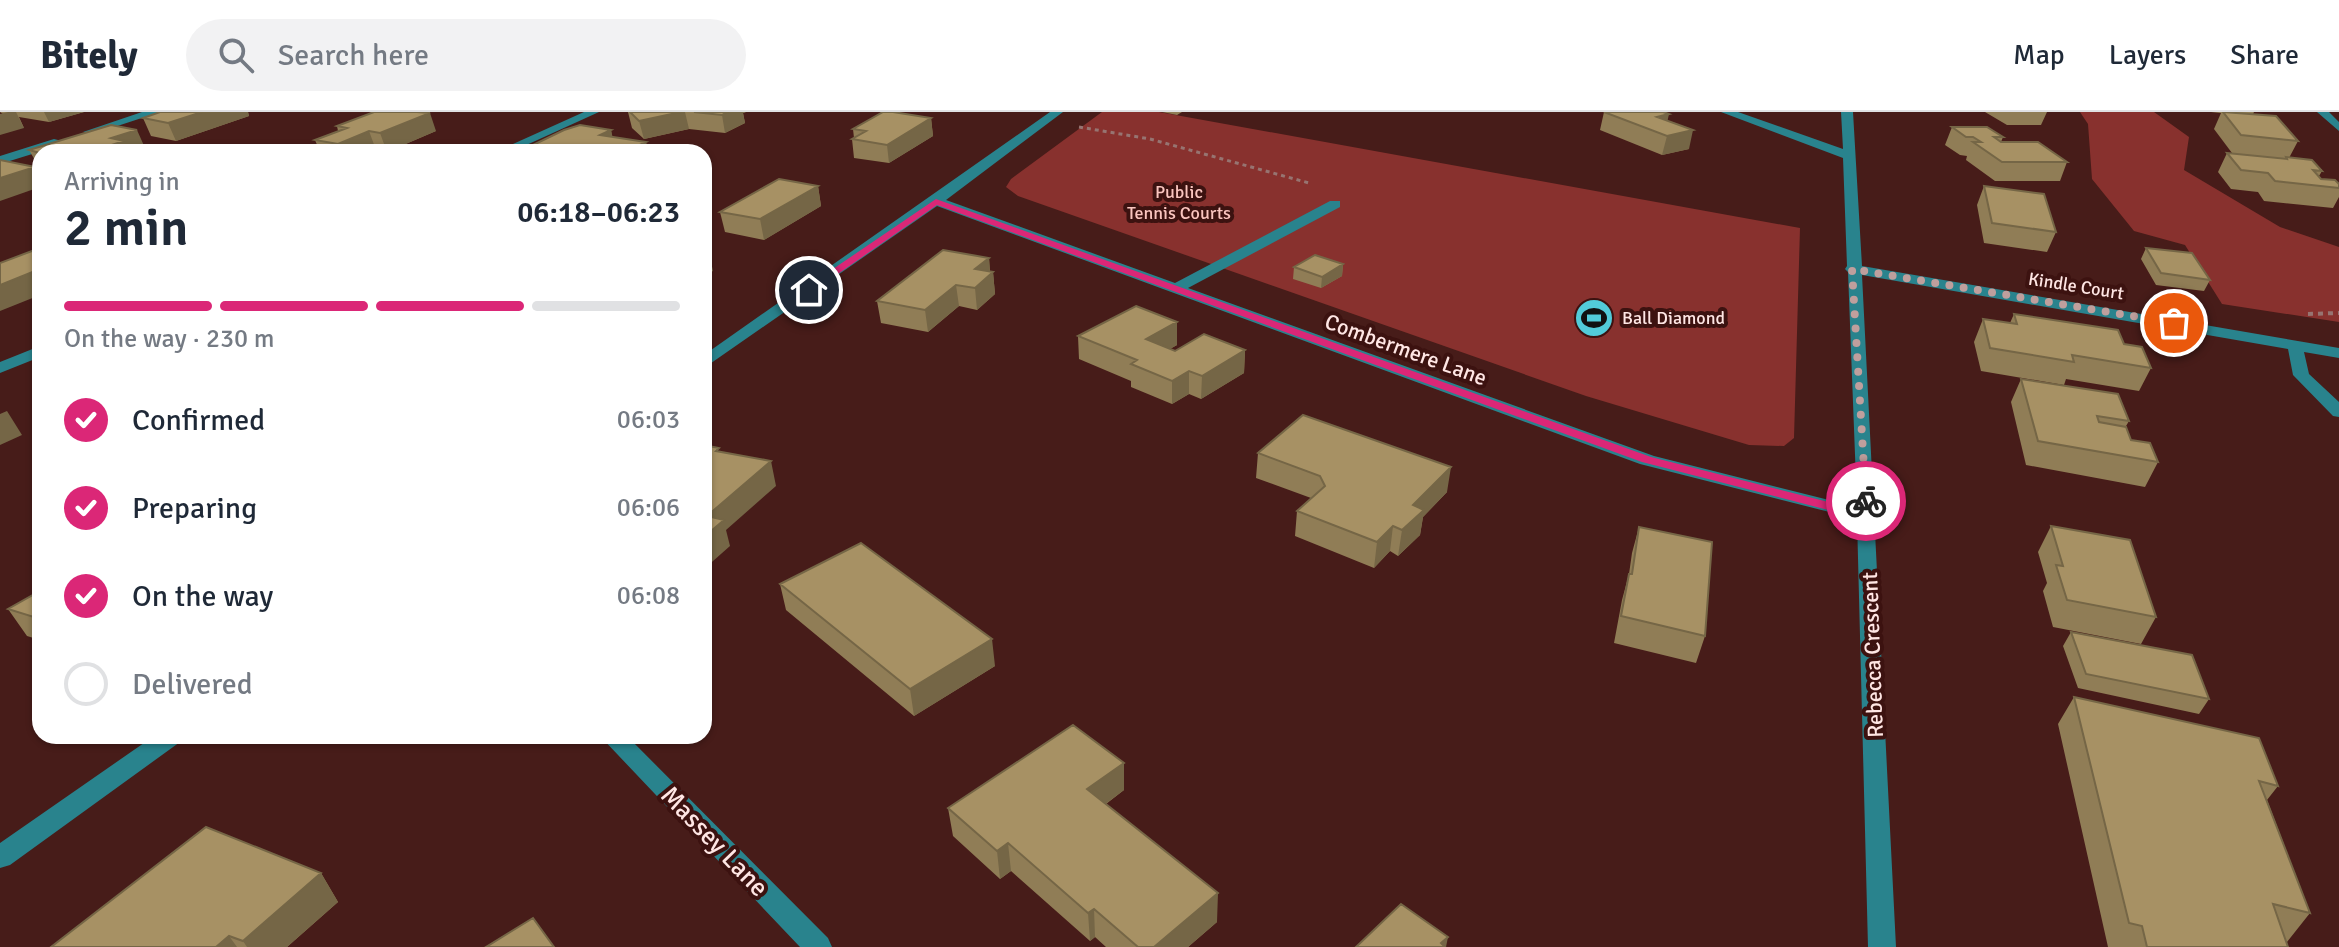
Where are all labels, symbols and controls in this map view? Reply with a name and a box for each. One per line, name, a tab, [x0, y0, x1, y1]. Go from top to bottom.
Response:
search box	[186, 19, 746, 91]
text: Bitely	[40, 32, 138, 79]
icon: search	[214, 33, 258, 77]
text: Search here	[278, 37, 429, 74]
text: Map	[2013, 38, 2065, 72]
text: Layers	[2109, 38, 2186, 72]
text: Share	[2230, 38, 2299, 72]
text: Arriving in	[64, 166, 180, 198]
park label: Public Tennis Courts	[1127, 181, 1231, 224]
text: 06:18–06:23	[517, 194, 680, 231]
text: 2 min	[64, 196, 189, 260]
pin	[775, 256, 843, 324]
icon: home	[787, 268, 831, 312]
street label: Kindle Court	[2027, 268, 2125, 304]
pin	[2140, 289, 2208, 357]
sports icon: Ball Diamond	[1573, 297, 1615, 339]
icon: bag	[2152, 301, 2196, 345]
place label: Ball Diamond	[1622, 307, 1725, 329]
street label: Combermere Lane	[1321, 308, 1490, 391]
text: On the way · 230 m	[64, 323, 274, 355]
icon: check	[64, 398, 108, 442]
text: Confirmed	[132, 402, 265, 439]
text: 06:03	[617, 404, 680, 436]
courier	[1826, 461, 1906, 541]
icon: bike	[1844, 479, 1888, 523]
icon: check	[64, 486, 108, 530]
text: Preparing	[132, 490, 257, 527]
text: 06:06	[617, 492, 680, 524]
street label: Rebecca Crescent	[1856, 571, 1889, 738]
icon: check	[64, 574, 108, 618]
text: On the way	[132, 578, 273, 615]
text: 06:08	[617, 580, 680, 612]
text: Delivered	[132, 666, 253, 703]
street label: Massey Lane	[654, 780, 775, 904]

